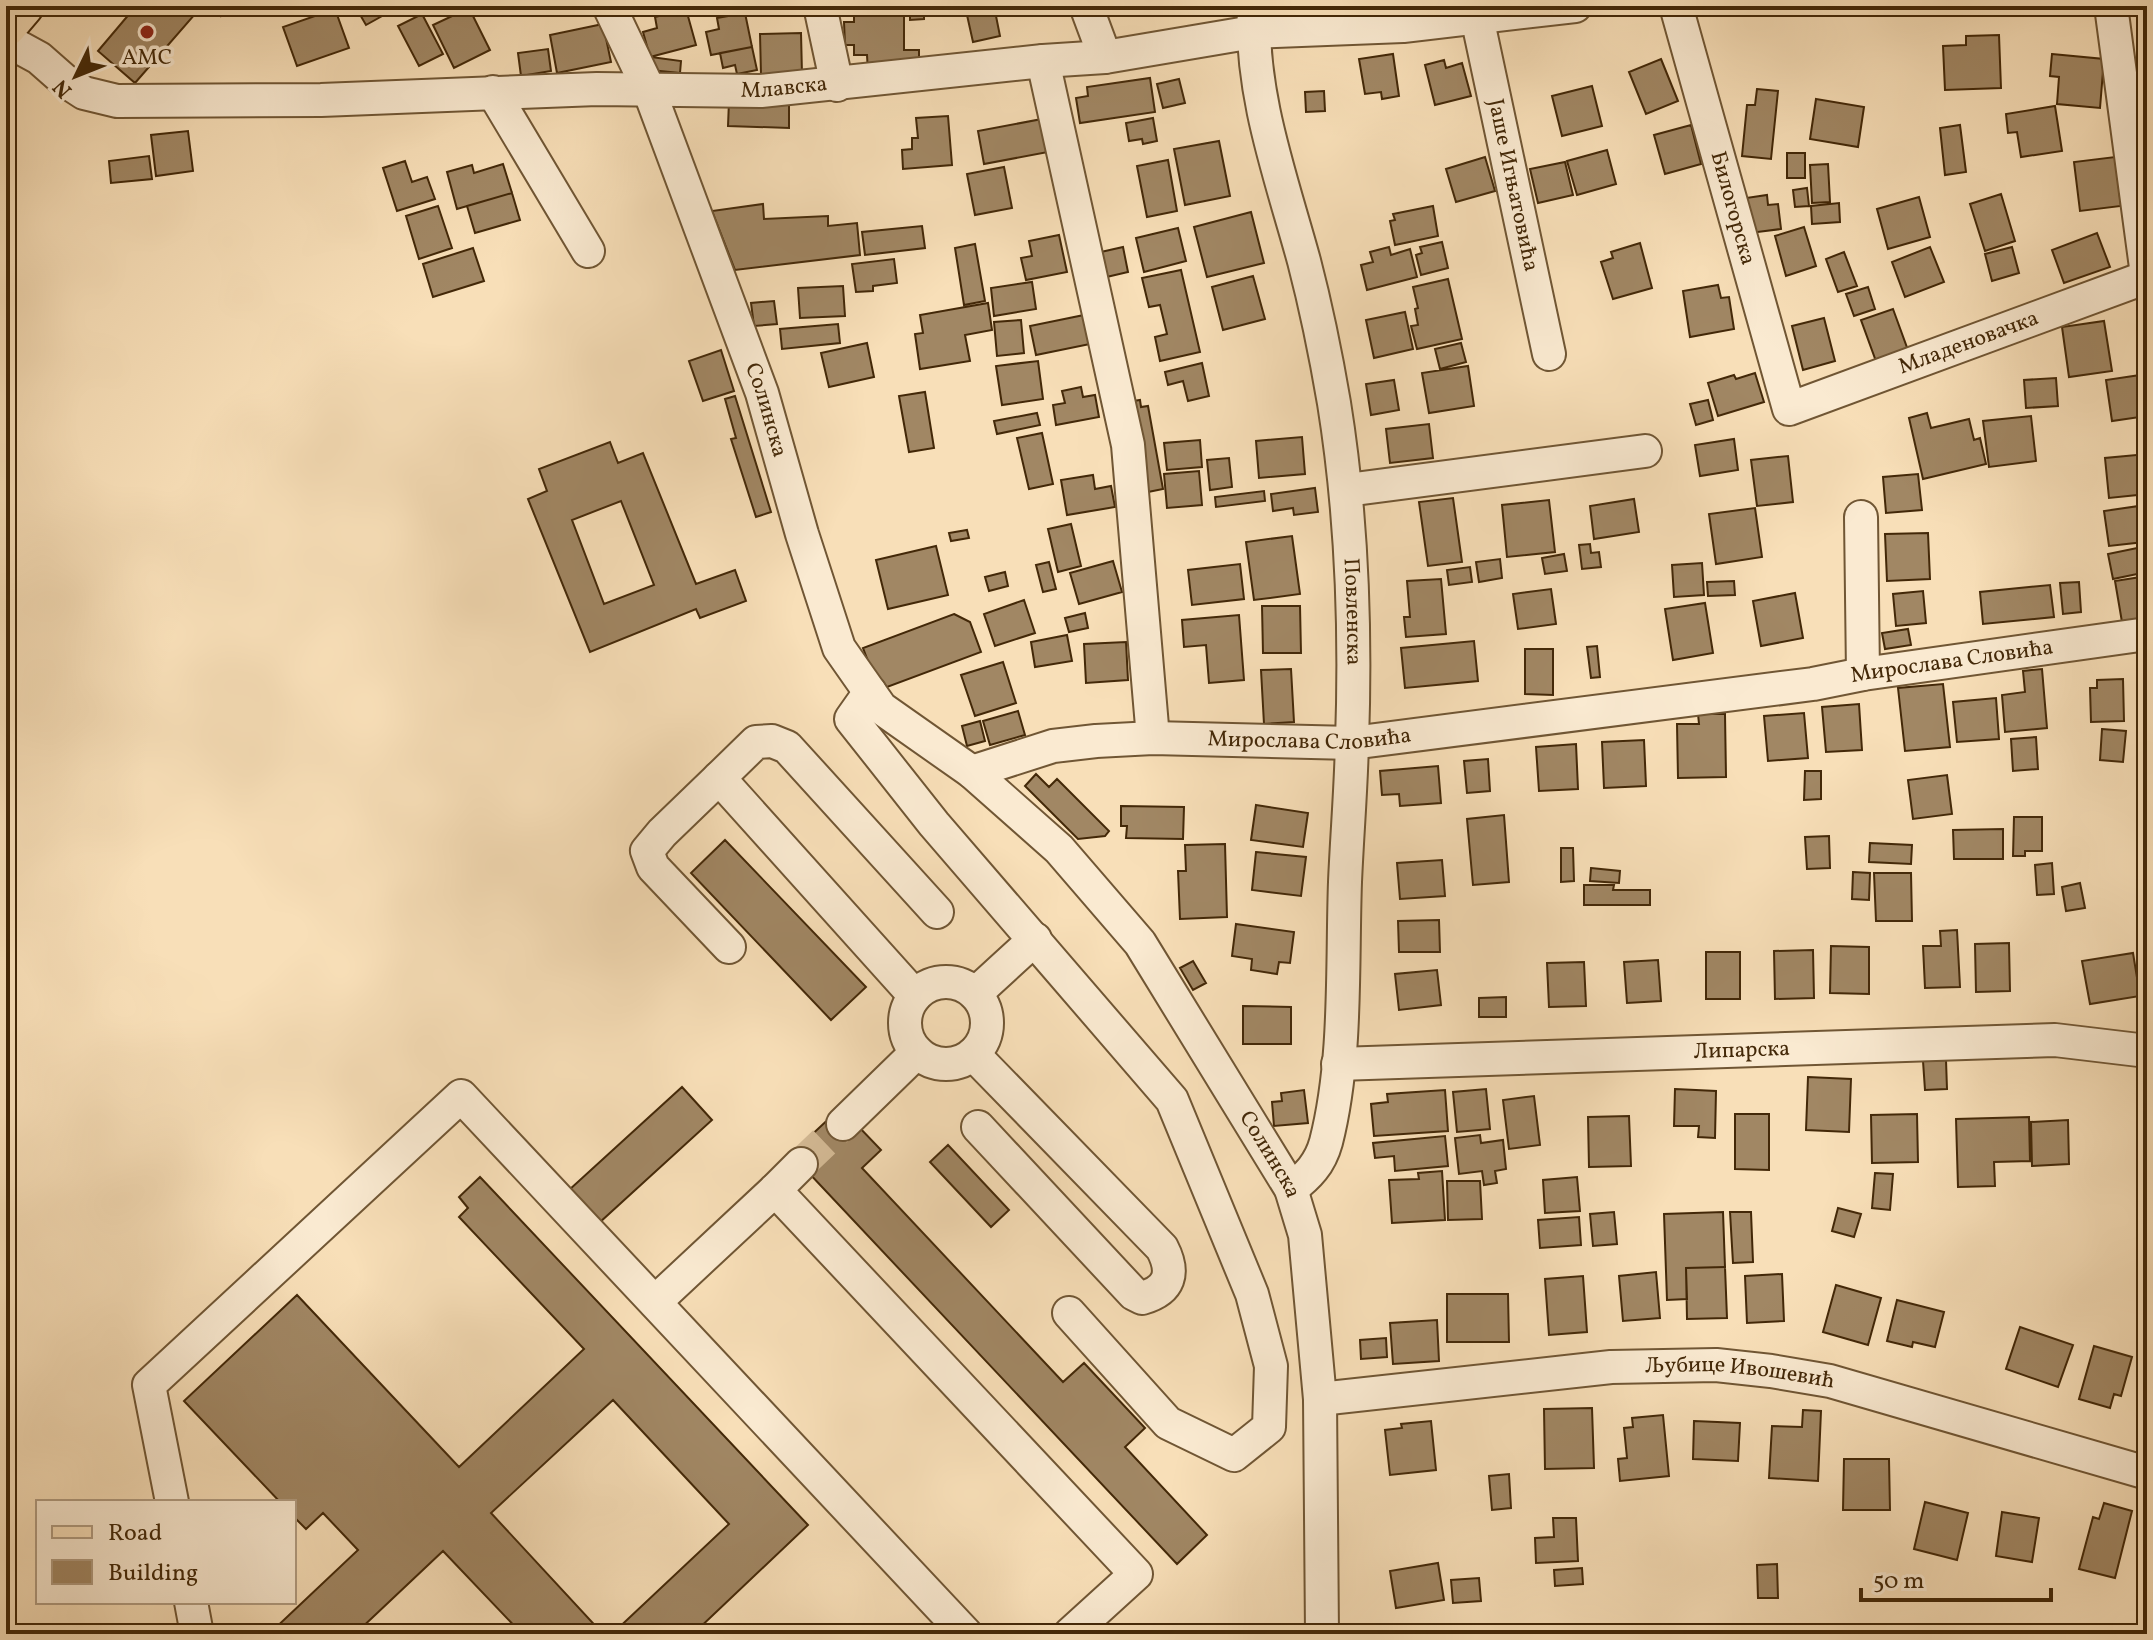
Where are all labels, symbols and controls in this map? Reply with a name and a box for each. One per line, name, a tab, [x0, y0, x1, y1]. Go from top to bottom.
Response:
marker: AMC	[138, 23, 156, 41]
north arrow	[36, 36, 116, 116]
place label: AMC	[122, 43, 172, 74]
street label: Млавска	[740, 69, 829, 106]
text: N	[46, 72, 80, 104]
street label: Јаше Игњатовића	[1479, 96, 1546, 274]
street label: Билогорска	[1702, 148, 1763, 269]
street label: Младеновачка	[1894, 303, 2043, 383]
street label: Солинска	[737, 358, 795, 461]
street label: Повленска	[1335, 557, 1369, 666]
street label: Мирослава Словића	[1848, 632, 2055, 692]
street label: Мирослава Словића	[1207, 720, 1413, 758]
street label: Липарска	[1693, 1033, 1791, 1068]
street label: Солинска	[1231, 1105, 1308, 1202]
street label: Љубице Ивошевић	[1644, 1349, 1837, 1397]
legend	[36, 1500, 296, 1604]
text: Road	[108, 1517, 162, 1551]
scale bar	[1861, 1552, 2051, 1602]
text: Building	[108, 1557, 198, 1591]
text: 50 m	[1873, 1565, 1925, 1599]

